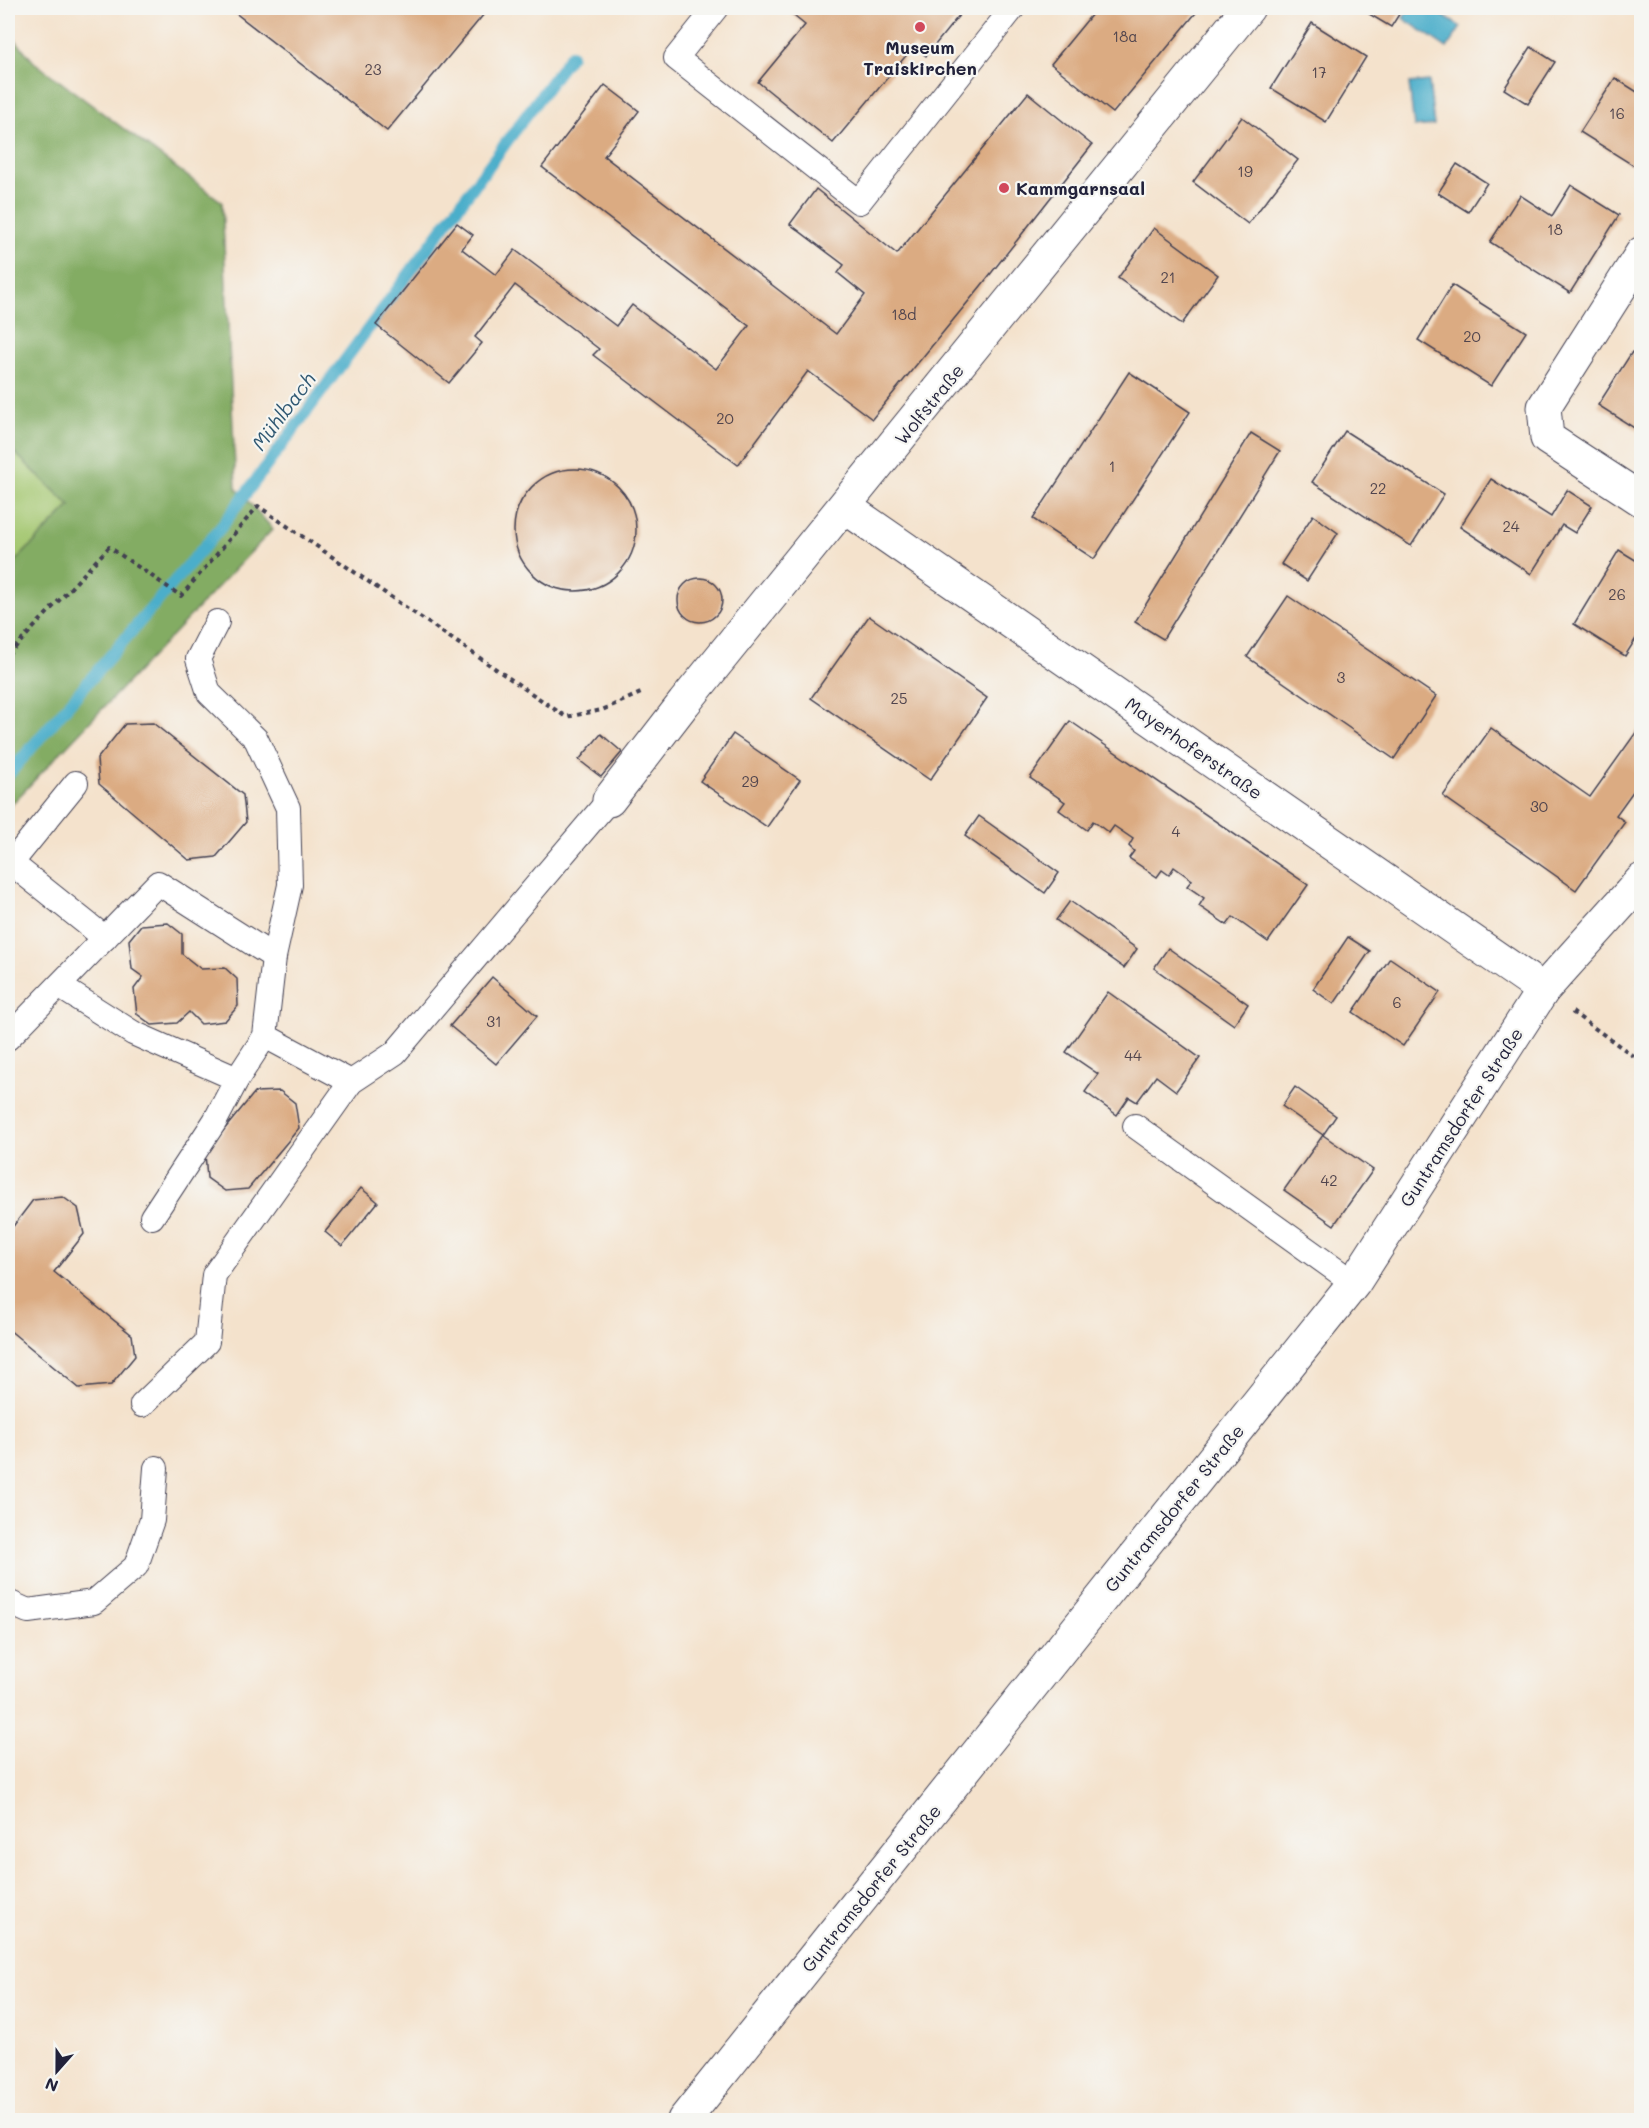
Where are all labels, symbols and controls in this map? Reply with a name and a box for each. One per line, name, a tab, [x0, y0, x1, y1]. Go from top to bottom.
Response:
marker: Museum Traiskirchen	[913, 20, 927, 34]
house number: 18a	[1112, 26, 1138, 46]
place label: Museum Traiskirchen	[863, 35, 977, 80]
house number: 23	[364, 59, 382, 79]
house number: 17	[1311, 62, 1327, 82]
house number: 16	[1609, 103, 1625, 123]
house number: 19	[1237, 161, 1253, 181]
place label: Kammgarnsaal	[1016, 176, 1145, 200]
marker: Kammgarnsaal	[997, 181, 1011, 195]
house number: 18	[1547, 219, 1563, 239]
house number: 21	[1160, 267, 1176, 287]
house number: 18d	[891, 304, 917, 324]
house number: 20	[1463, 326, 1481, 346]
street label: Wolfstraße	[889, 359, 969, 449]
water label: Mühlbach	[245, 367, 321, 455]
house number: 20	[716, 408, 734, 428]
house number: 1	[1109, 456, 1115, 476]
house number: 22	[1370, 478, 1386, 498]
house number: 24	[1502, 516, 1520, 536]
house number: 26	[1608, 584, 1626, 604]
house number: 3	[1337, 667, 1346, 687]
house number: 25	[890, 688, 908, 708]
street label: Mayerhoferstraße	[1121, 692, 1267, 804]
house number: 29	[741, 771, 759, 791]
house number: 30	[1530, 796, 1548, 816]
house number: 4	[1172, 821, 1181, 841]
house number: 6	[1392, 992, 1402, 1012]
house number: 31	[486, 1011, 502, 1031]
street label: Guntramsdorfer Straße	[1394, 1023, 1528, 1211]
house number: 44	[1124, 1045, 1142, 1065]
house number: 42	[1320, 1170, 1338, 1190]
street label: Guntramsdorfer Straße	[1099, 1419, 1249, 1597]
street label: Guntramsdorfer Straße	[796, 1799, 946, 1977]
north arrow	[27, 2041, 87, 2101]
text: N	[42, 2073, 61, 2097]

